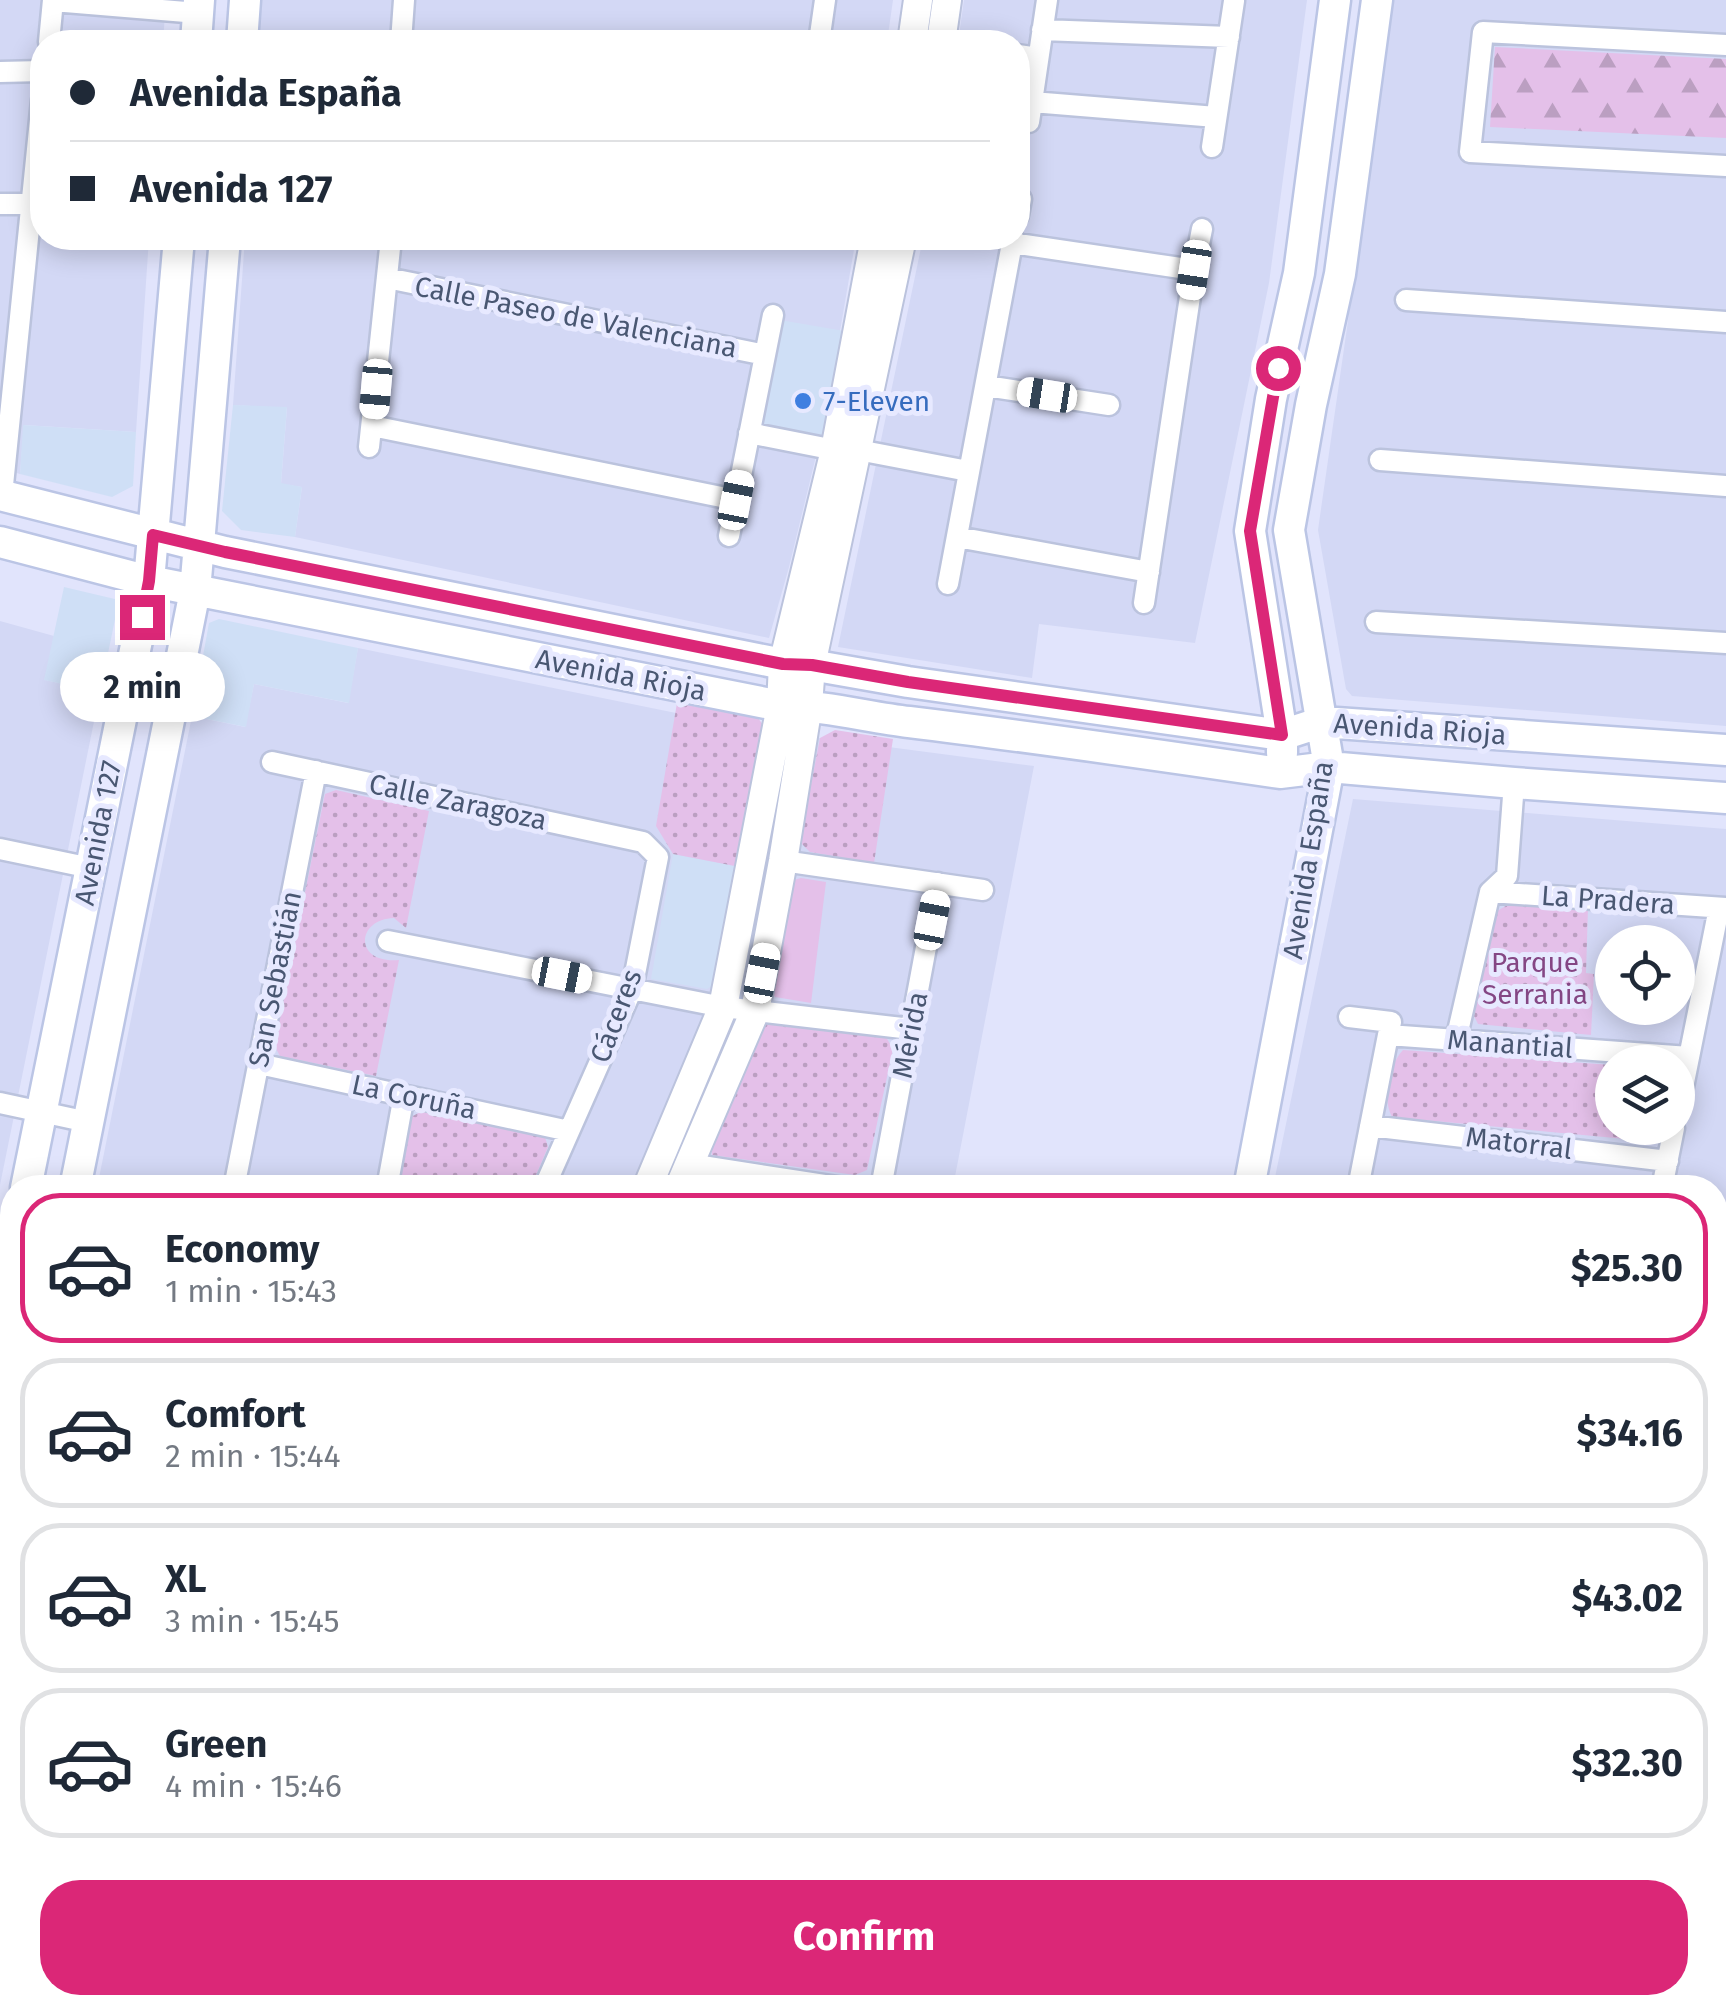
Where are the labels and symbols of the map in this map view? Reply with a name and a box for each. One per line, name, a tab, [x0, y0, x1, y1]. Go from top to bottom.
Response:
car	[1174, 238, 1214, 302]
street label: Calle Paseo de Valenciana	[412, 270, 740, 364]
route start	[1256, 346, 1301, 391]
car	[358, 358, 394, 420]
car	[1015, 375, 1079, 415]
place label: 7-Eleven	[823, 385, 930, 418]
marker: 7-Eleven	[792, 390, 814, 412]
car	[716, 468, 756, 532]
route end	[120, 595, 165, 640]
street label: Avenida Rioja	[533, 642, 709, 708]
callout: 2 min	[59, 652, 224, 722]
street label: Avenida Rioja	[1333, 707, 1507, 751]
street label: Avenida 127	[68, 758, 128, 908]
street label: Avenida España	[1276, 759, 1340, 961]
street label: Calle Zaragoza	[366, 767, 550, 837]
street label: La Pradera	[1540, 879, 1676, 921]
street label: San Sebastián	[242, 888, 308, 1070]
car	[912, 888, 952, 952]
car	[742, 941, 782, 1005]
park label: Parque Serrania	[1482, 946, 1588, 1011]
car	[530, 955, 594, 995]
street label: Cáceres	[583, 965, 649, 1067]
street label: Mérida	[885, 989, 935, 1081]
street label: Manantial	[1446, 1023, 1574, 1065]
street label: La Coruña	[349, 1068, 479, 1126]
street label: Matorral	[1464, 1120, 1574, 1166]

